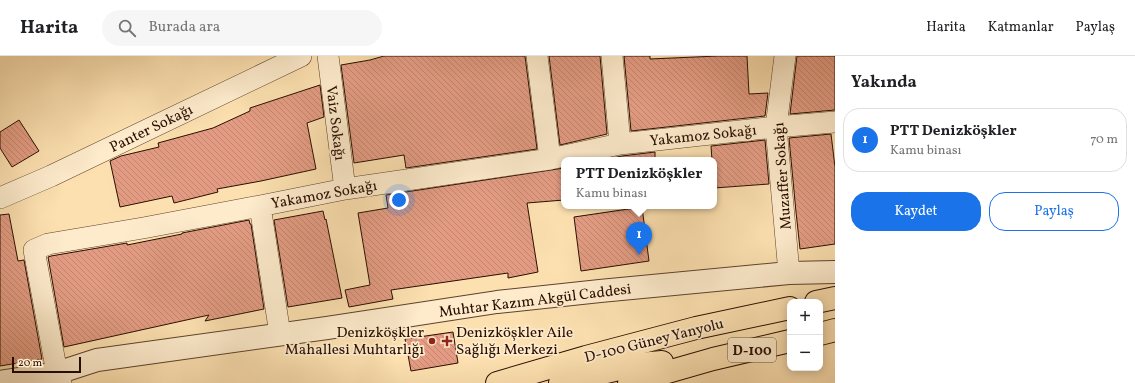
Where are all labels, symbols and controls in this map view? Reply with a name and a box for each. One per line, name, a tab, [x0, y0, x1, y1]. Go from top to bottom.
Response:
search box	[102, 10, 382, 46]
text: Harita	[20, 15, 78, 41]
icon: search	[116, 17, 138, 39]
text: Burada ara	[148, 17, 220, 38]
text: Harita	[926, 18, 966, 37]
text: Katmanlar	[988, 18, 1054, 37]
text: Paylaş	[1076, 18, 1115, 37]
text: Yakında	[851, 71, 917, 94]
street label: Vaiz Sokağı	[319, 84, 350, 162]
street label: Panter Sokağı	[106, 100, 197, 159]
street label: Yakamoz Sokağı	[649, 120, 758, 153]
text: PTT Denizköşkler	[890, 121, 1017, 142]
street label: Muzaffer Sokağı	[769, 122, 798, 230]
text: 1	[862, 131, 868, 149]
text: 70 m	[1090, 131, 1118, 149]
text: Kamu binası	[890, 142, 961, 160]
popup	[561, 157, 717, 209]
text: PTT Denizköşkler	[576, 164, 702, 185]
street label: Yakamoz Sokağı	[270, 176, 379, 215]
text: Kamu binası	[576, 185, 647, 203]
your location	[389, 190, 409, 210]
button: Kaydet	[851, 192, 981, 231]
button: Paylaş	[989, 192, 1119, 231]
pin: 1	[626, 222, 652, 255]
street label: Muhtar Kazım Akgül Caddesi	[438, 279, 633, 324]
map controls	[787, 299, 823, 371]
button: +	[787, 299, 823, 335]
street label: D-100 Güney Yanyolu	[582, 314, 726, 369]
place label: Denizköşkler Mahallesi Muhtarlığı	[285, 323, 424, 361]
place label: Denizköşkler Aile Sağlığı Merkezi	[456, 323, 573, 361]
marker: Denizköşkler Aile Sağlığı Merkezi	[441, 335, 453, 347]
button: −	[787, 335, 823, 371]
marker: Denizköşkler Mahallesi Muhtarlığı	[427, 336, 437, 346]
road number: D-100	[728, 338, 776, 362]
scale bar	[12, 355, 81, 374]
text: 20 m	[18, 356, 42, 371]

